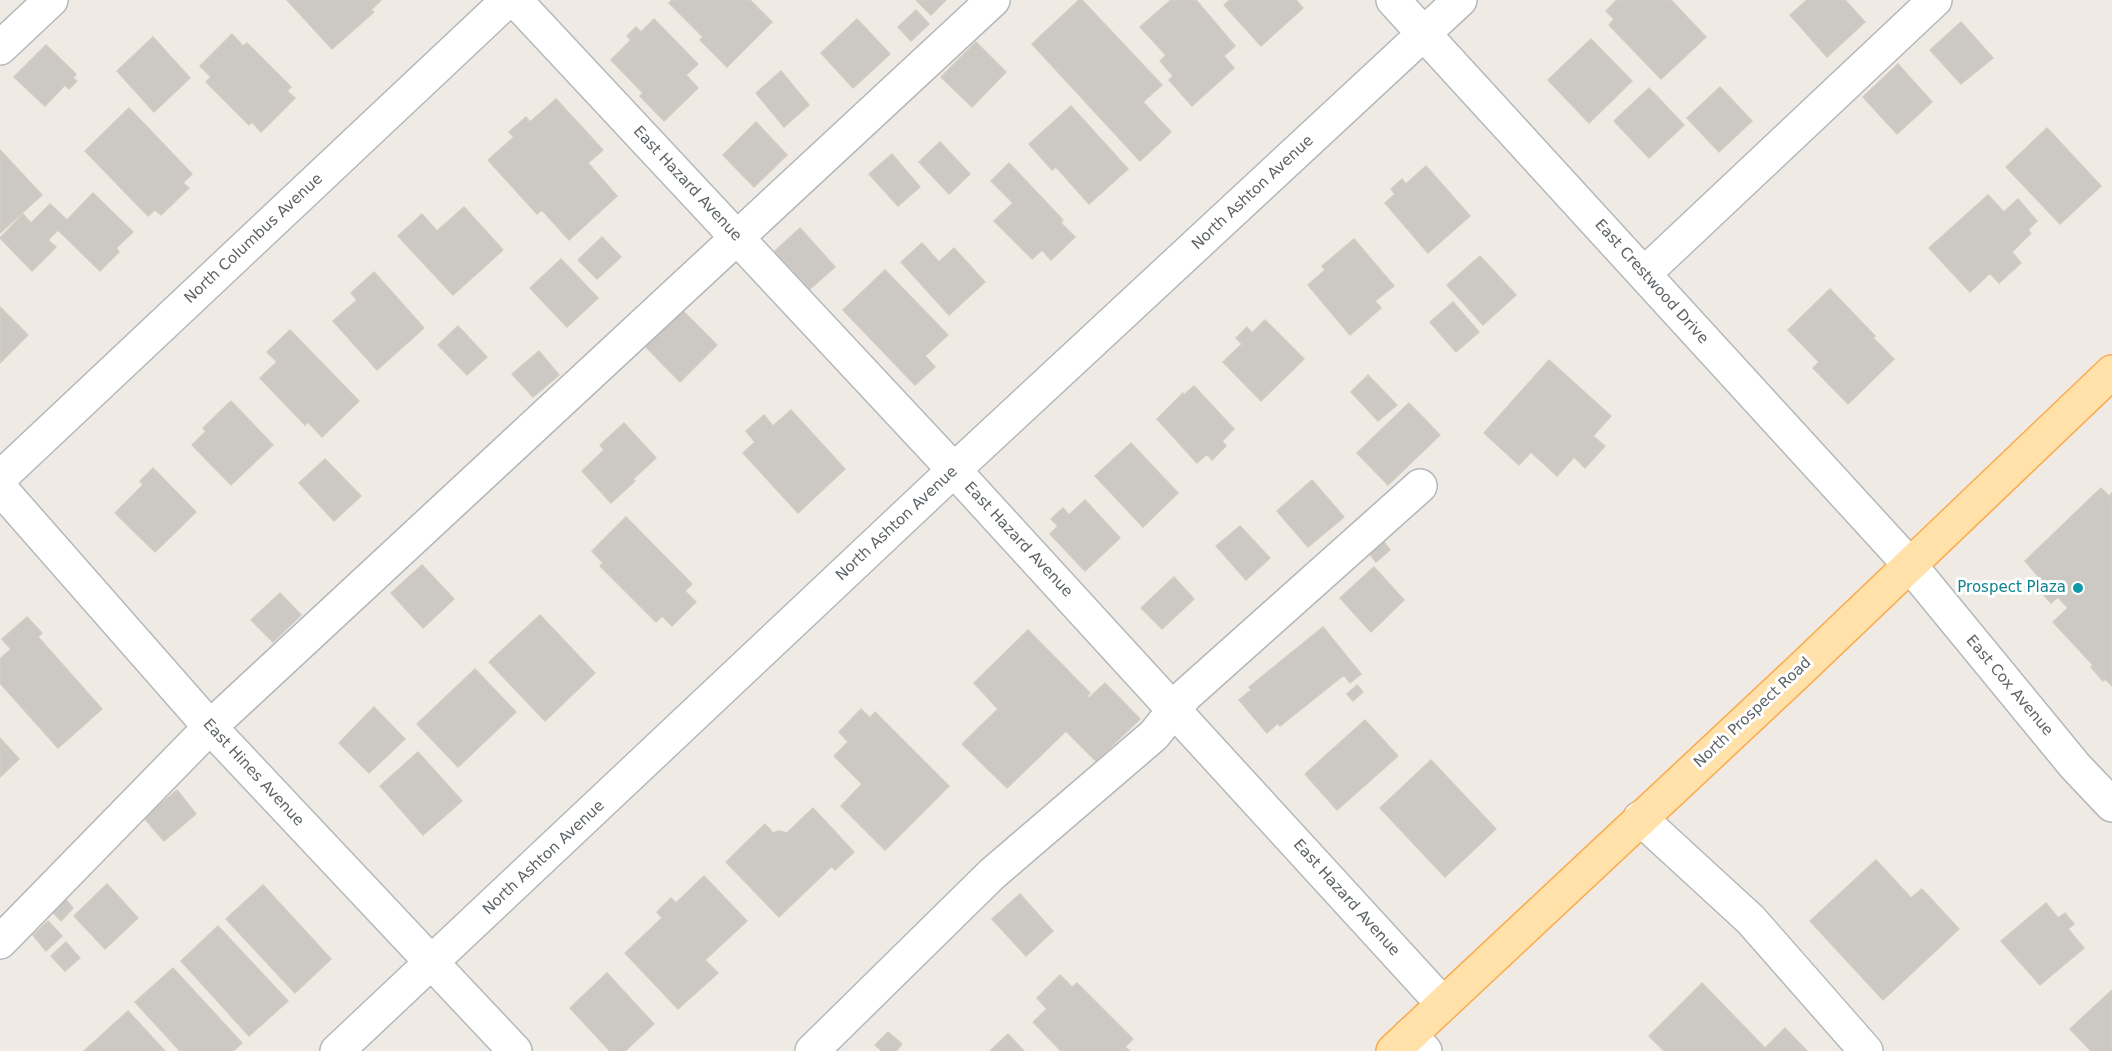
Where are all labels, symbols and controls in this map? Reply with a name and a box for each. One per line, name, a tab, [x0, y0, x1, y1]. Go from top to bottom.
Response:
street label: East Hazard Avenue	[629, 123, 745, 245]
street label: North Ashton Avenue	[1189, 132, 1317, 254]
street label: North Columbus Avenue	[181, 170, 327, 308]
street label: East Crestwood Drive	[1590, 216, 1712, 348]
street label: North Ashton Avenue	[833, 463, 961, 585]
street label: East Hazard Avenue	[960, 479, 1076, 601]
place label: Prospect Plaza	[1957, 579, 2066, 597]
marker: Prospect Plaza	[2071, 581, 2085, 595]
street label: East Cox Avenue	[1962, 632, 2056, 740]
street label: North Prospect Road	[1691, 654, 1815, 772]
street label: East Hines Avenue	[199, 716, 307, 830]
street label: North Ashton Avenue	[480, 797, 608, 919]
street label: East Hazard Avenue	[1289, 836, 1403, 960]

